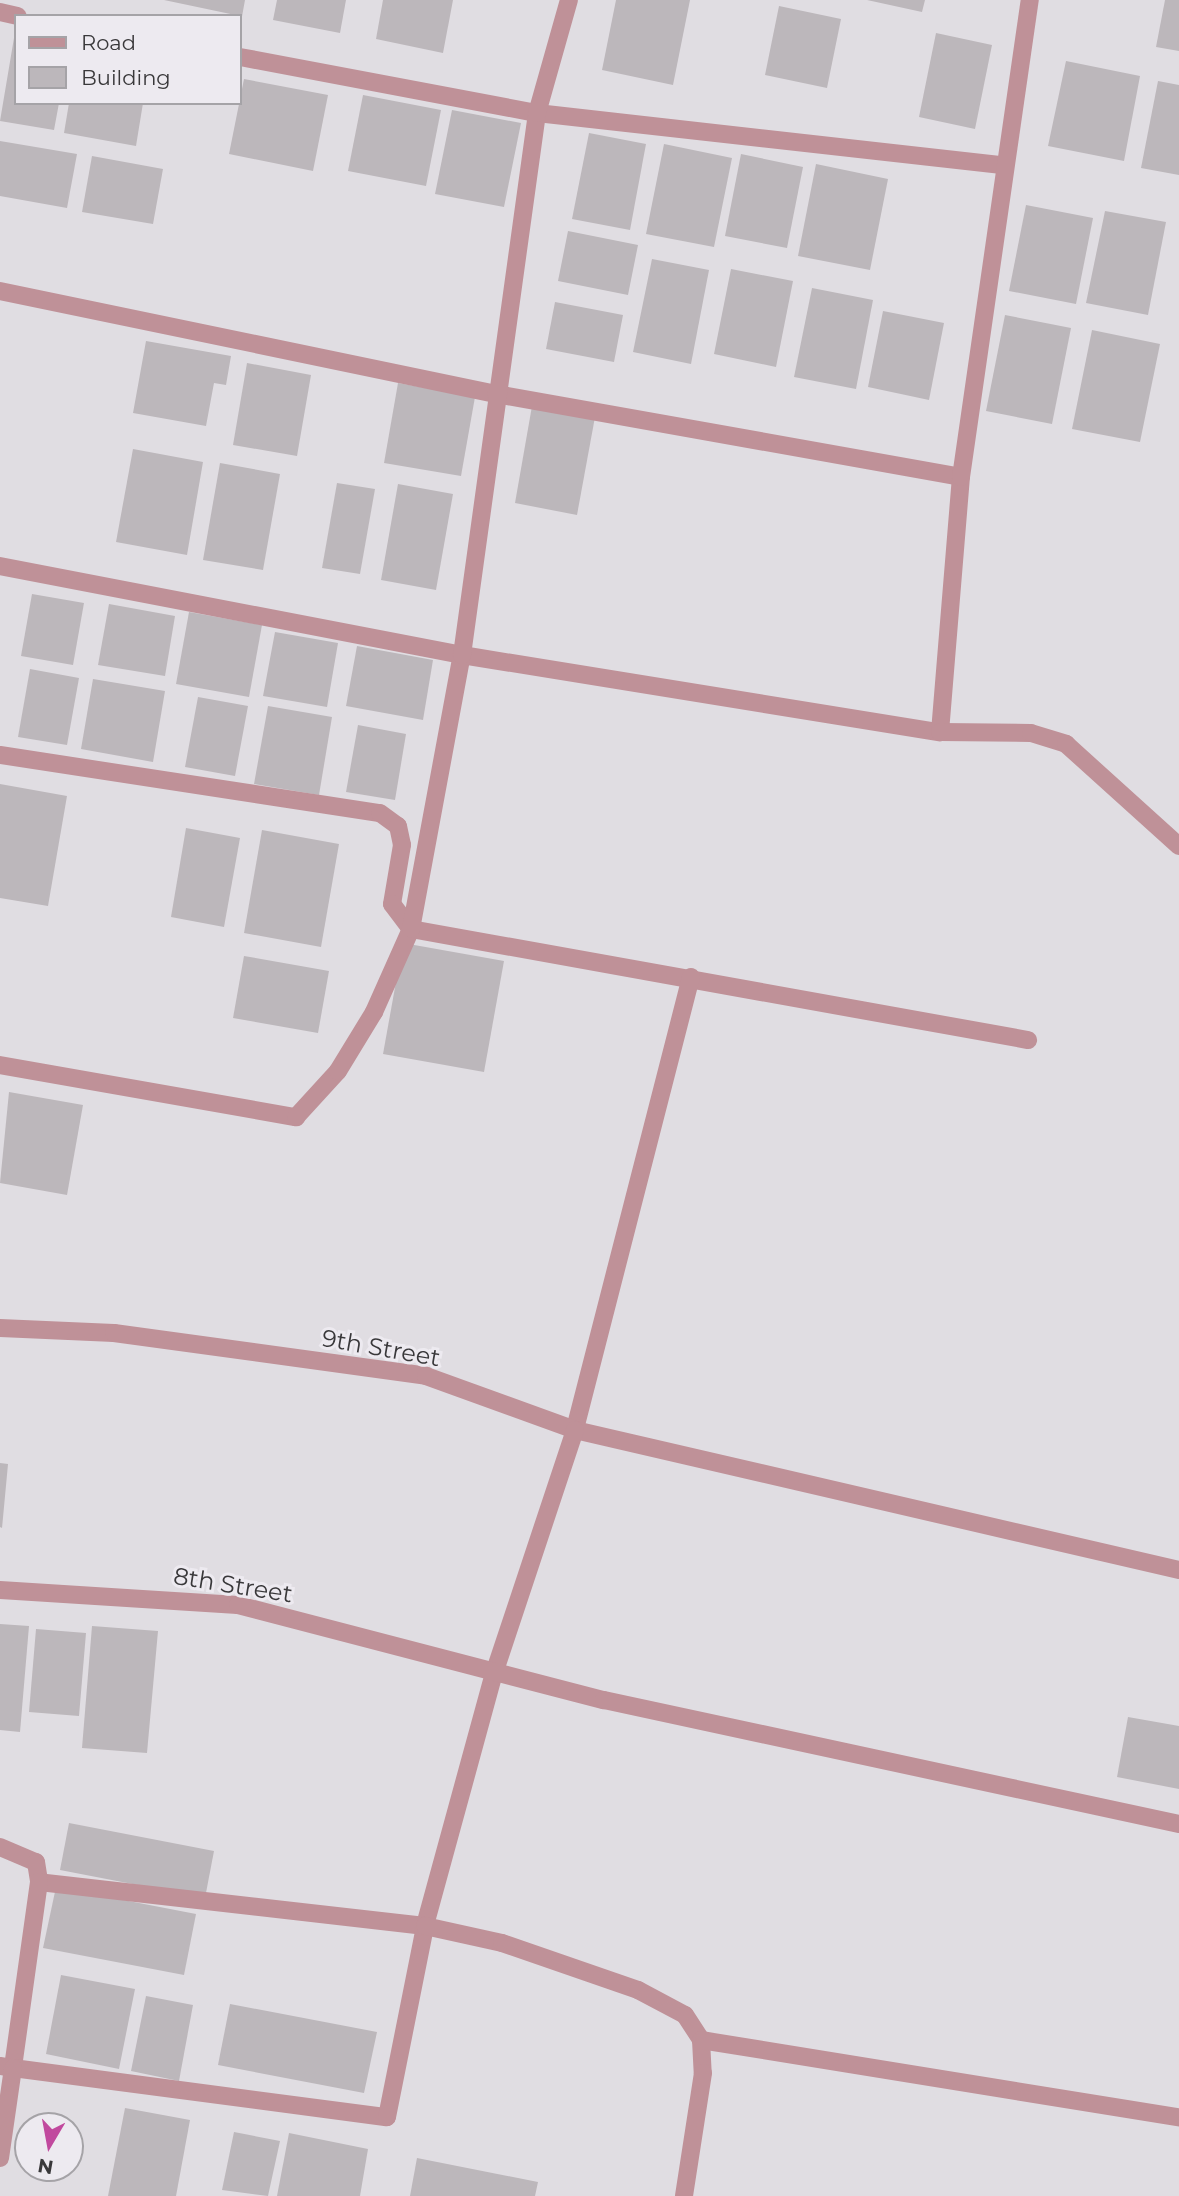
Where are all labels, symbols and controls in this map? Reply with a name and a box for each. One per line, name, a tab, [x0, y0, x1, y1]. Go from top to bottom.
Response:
legend	[14, 14, 242, 105]
text: Road	[81, 30, 136, 55]
text: Building	[81, 65, 171, 90]
street label: 9th Street	[320, 1323, 442, 1373]
street label: 8th Street	[171, 1561, 295, 1609]
north arrow	[14, 2112, 84, 2182]
text: N	[36, 2154, 55, 2179]

